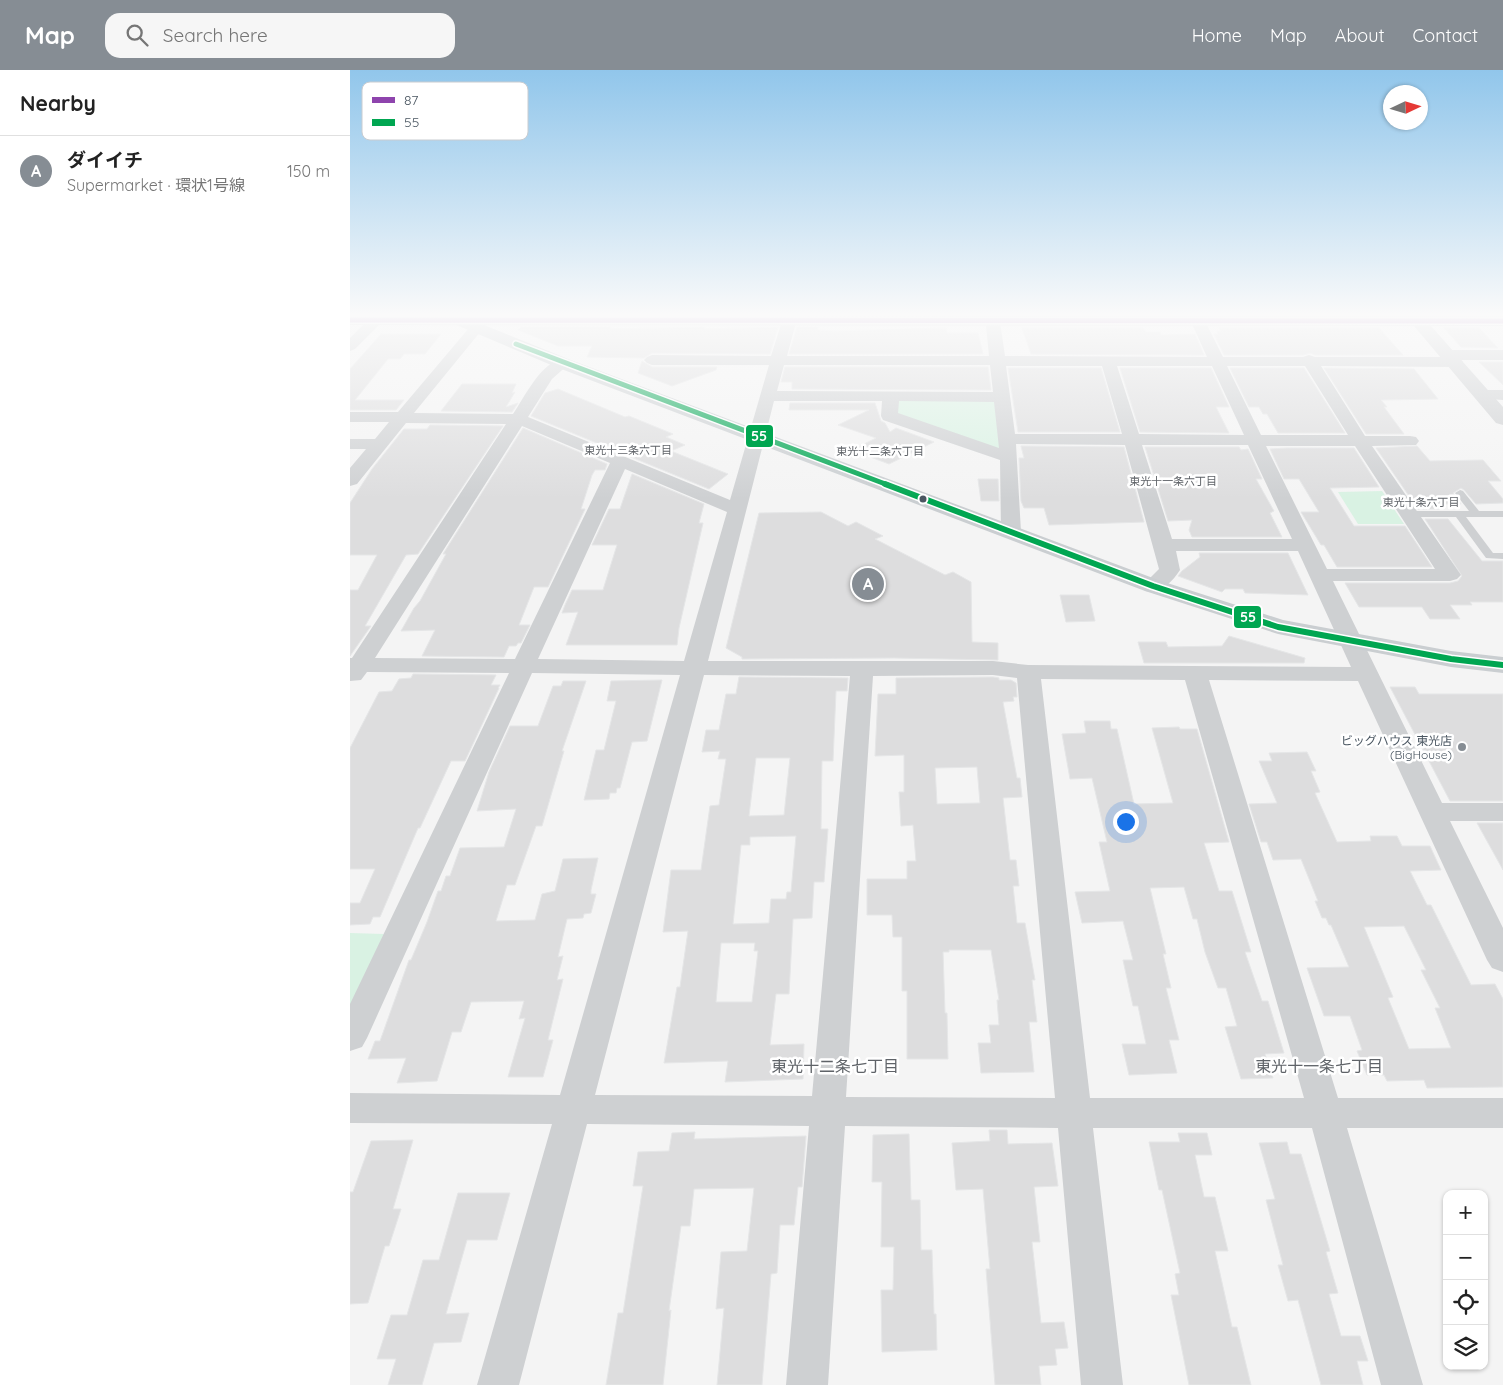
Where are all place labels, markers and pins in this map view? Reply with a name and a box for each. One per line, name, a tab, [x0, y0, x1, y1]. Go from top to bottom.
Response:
unlabelled marker	[918, 494, 928, 504]
pin: A	[852, 565, 884, 603]
place label: ビッグハウス 東光店 (BigHouse)	[1341, 733, 1452, 762]
marker: ビッグハウス 東光店 (BigHouse)	[1456, 741, 1468, 753]

